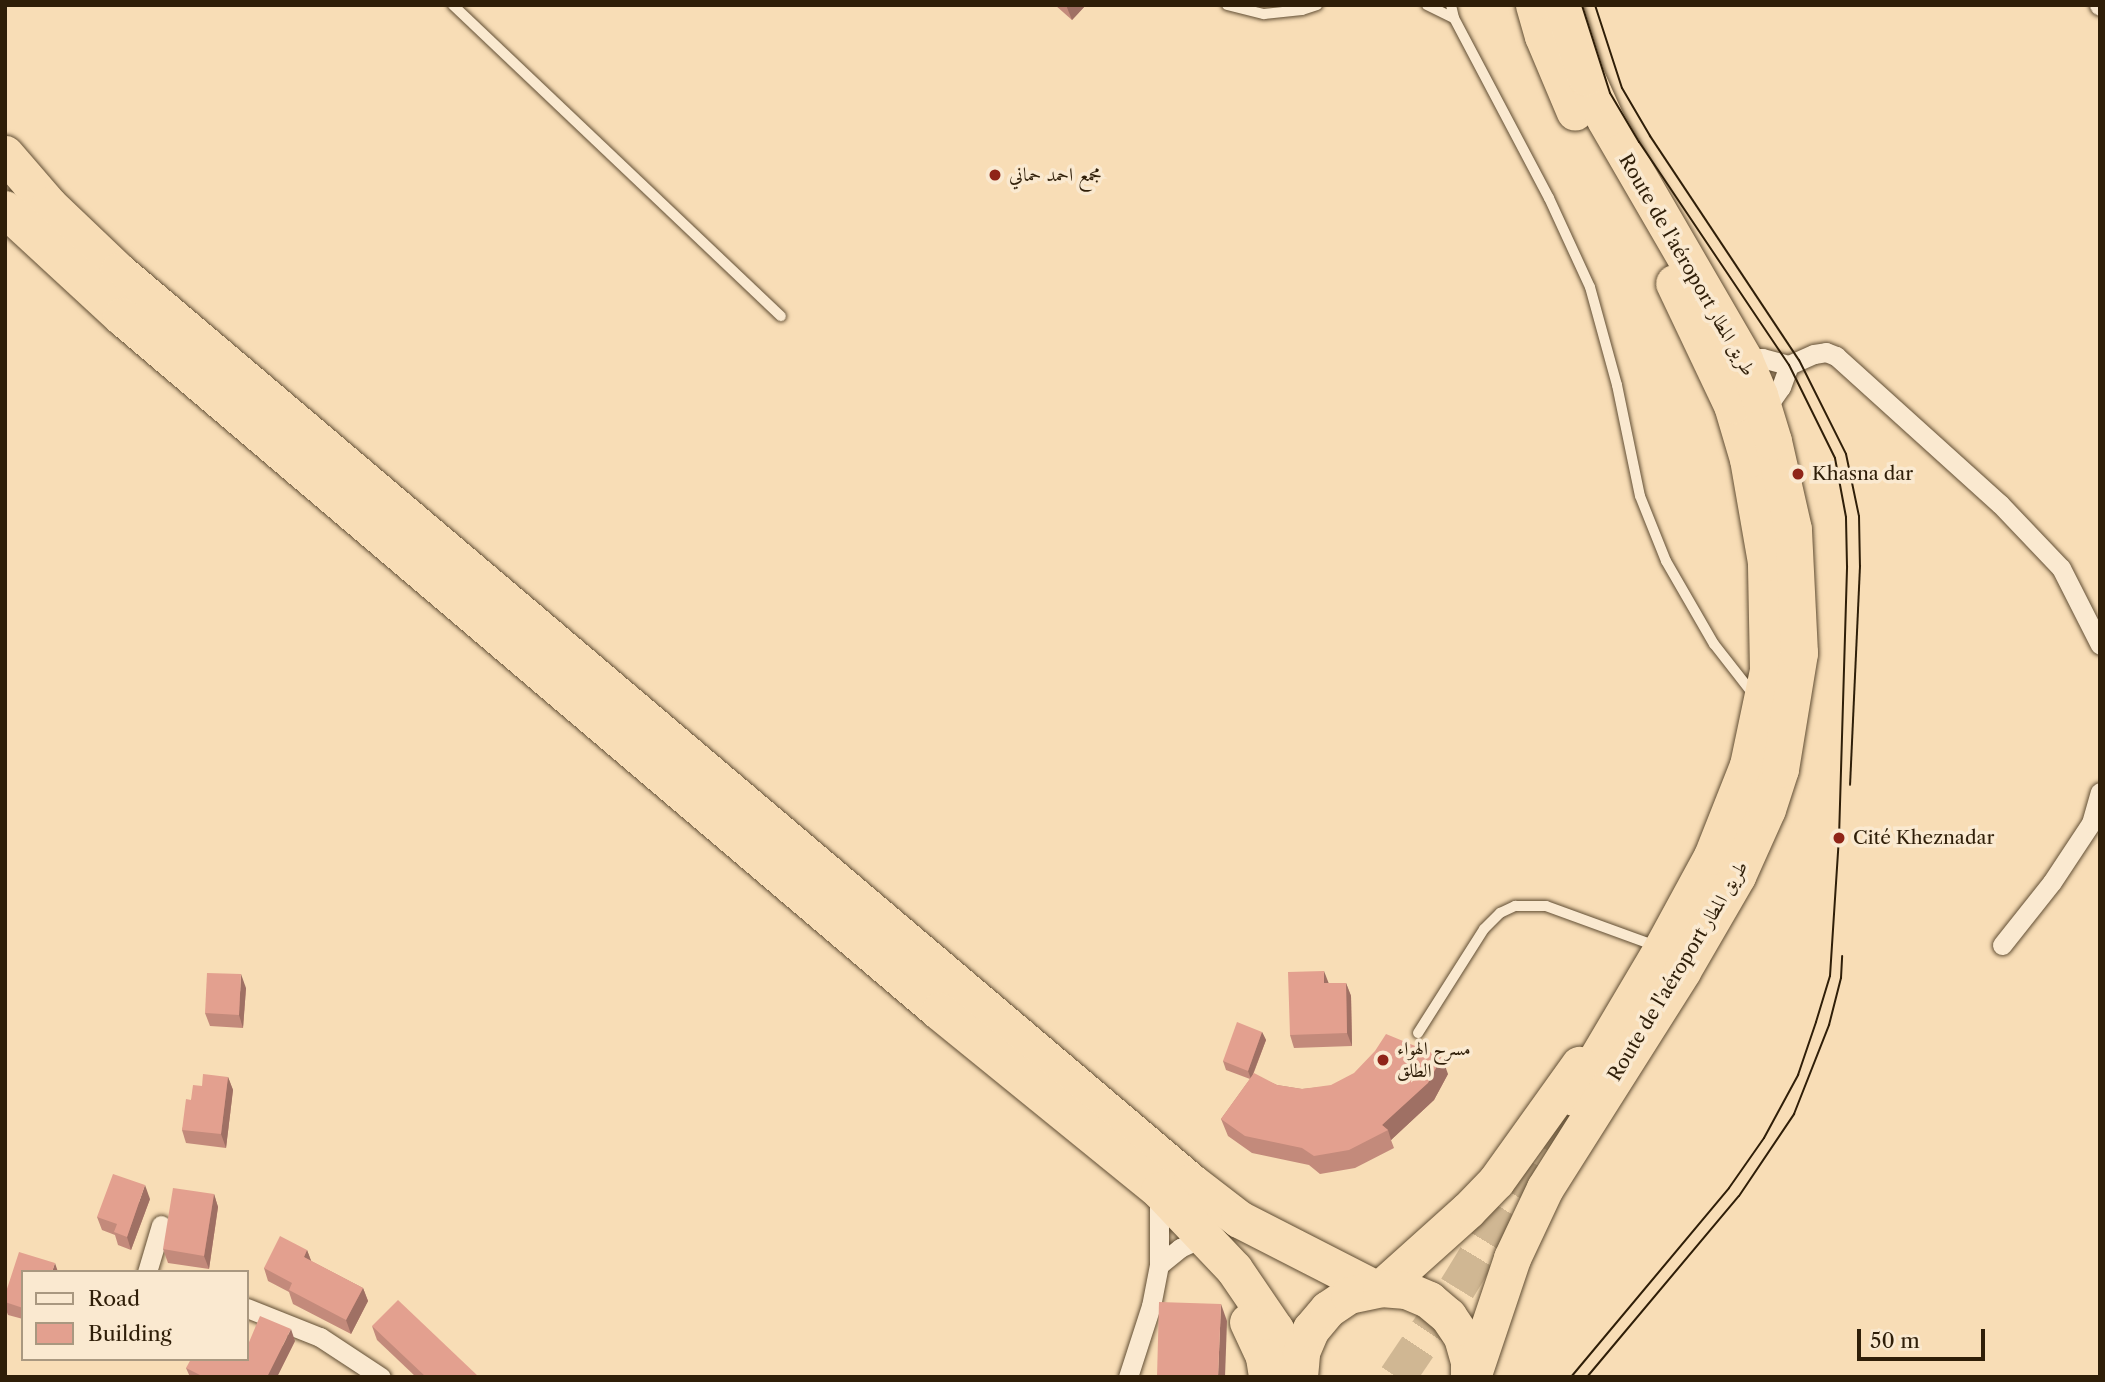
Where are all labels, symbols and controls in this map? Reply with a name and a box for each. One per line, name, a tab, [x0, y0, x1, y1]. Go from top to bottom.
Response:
street label: Route de l'aéroport طريق المطار	[1614, 150, 1760, 380]
place label: مجمع احمد حماني	[1009, 164, 1101, 186]
marker: مجمع احمد حماني	[987, 167, 1003, 183]
place label: Khasna dar	[1812, 463, 1914, 485]
marker: Khasna dar	[1790, 466, 1806, 482]
place label: Cité Kheznadar	[1853, 827, 1994, 849]
marker: Cité Kheznadar	[1831, 830, 1847, 846]
street label: Route de l'aéroport طريق المطار	[1603, 857, 1753, 1085]
place label: مسرح الهواء الطلق	[1397, 1038, 1471, 1082]
marker: مسرح الهواء الطلق	[1375, 1052, 1391, 1068]
legend	[21, 1270, 248, 1361]
text: Road	[88, 1286, 140, 1311]
scale bar	[1860, 1316, 1988, 1360]
text: Building	[88, 1321, 172, 1346]
text: 50 m	[1870, 1328, 1920, 1353]

